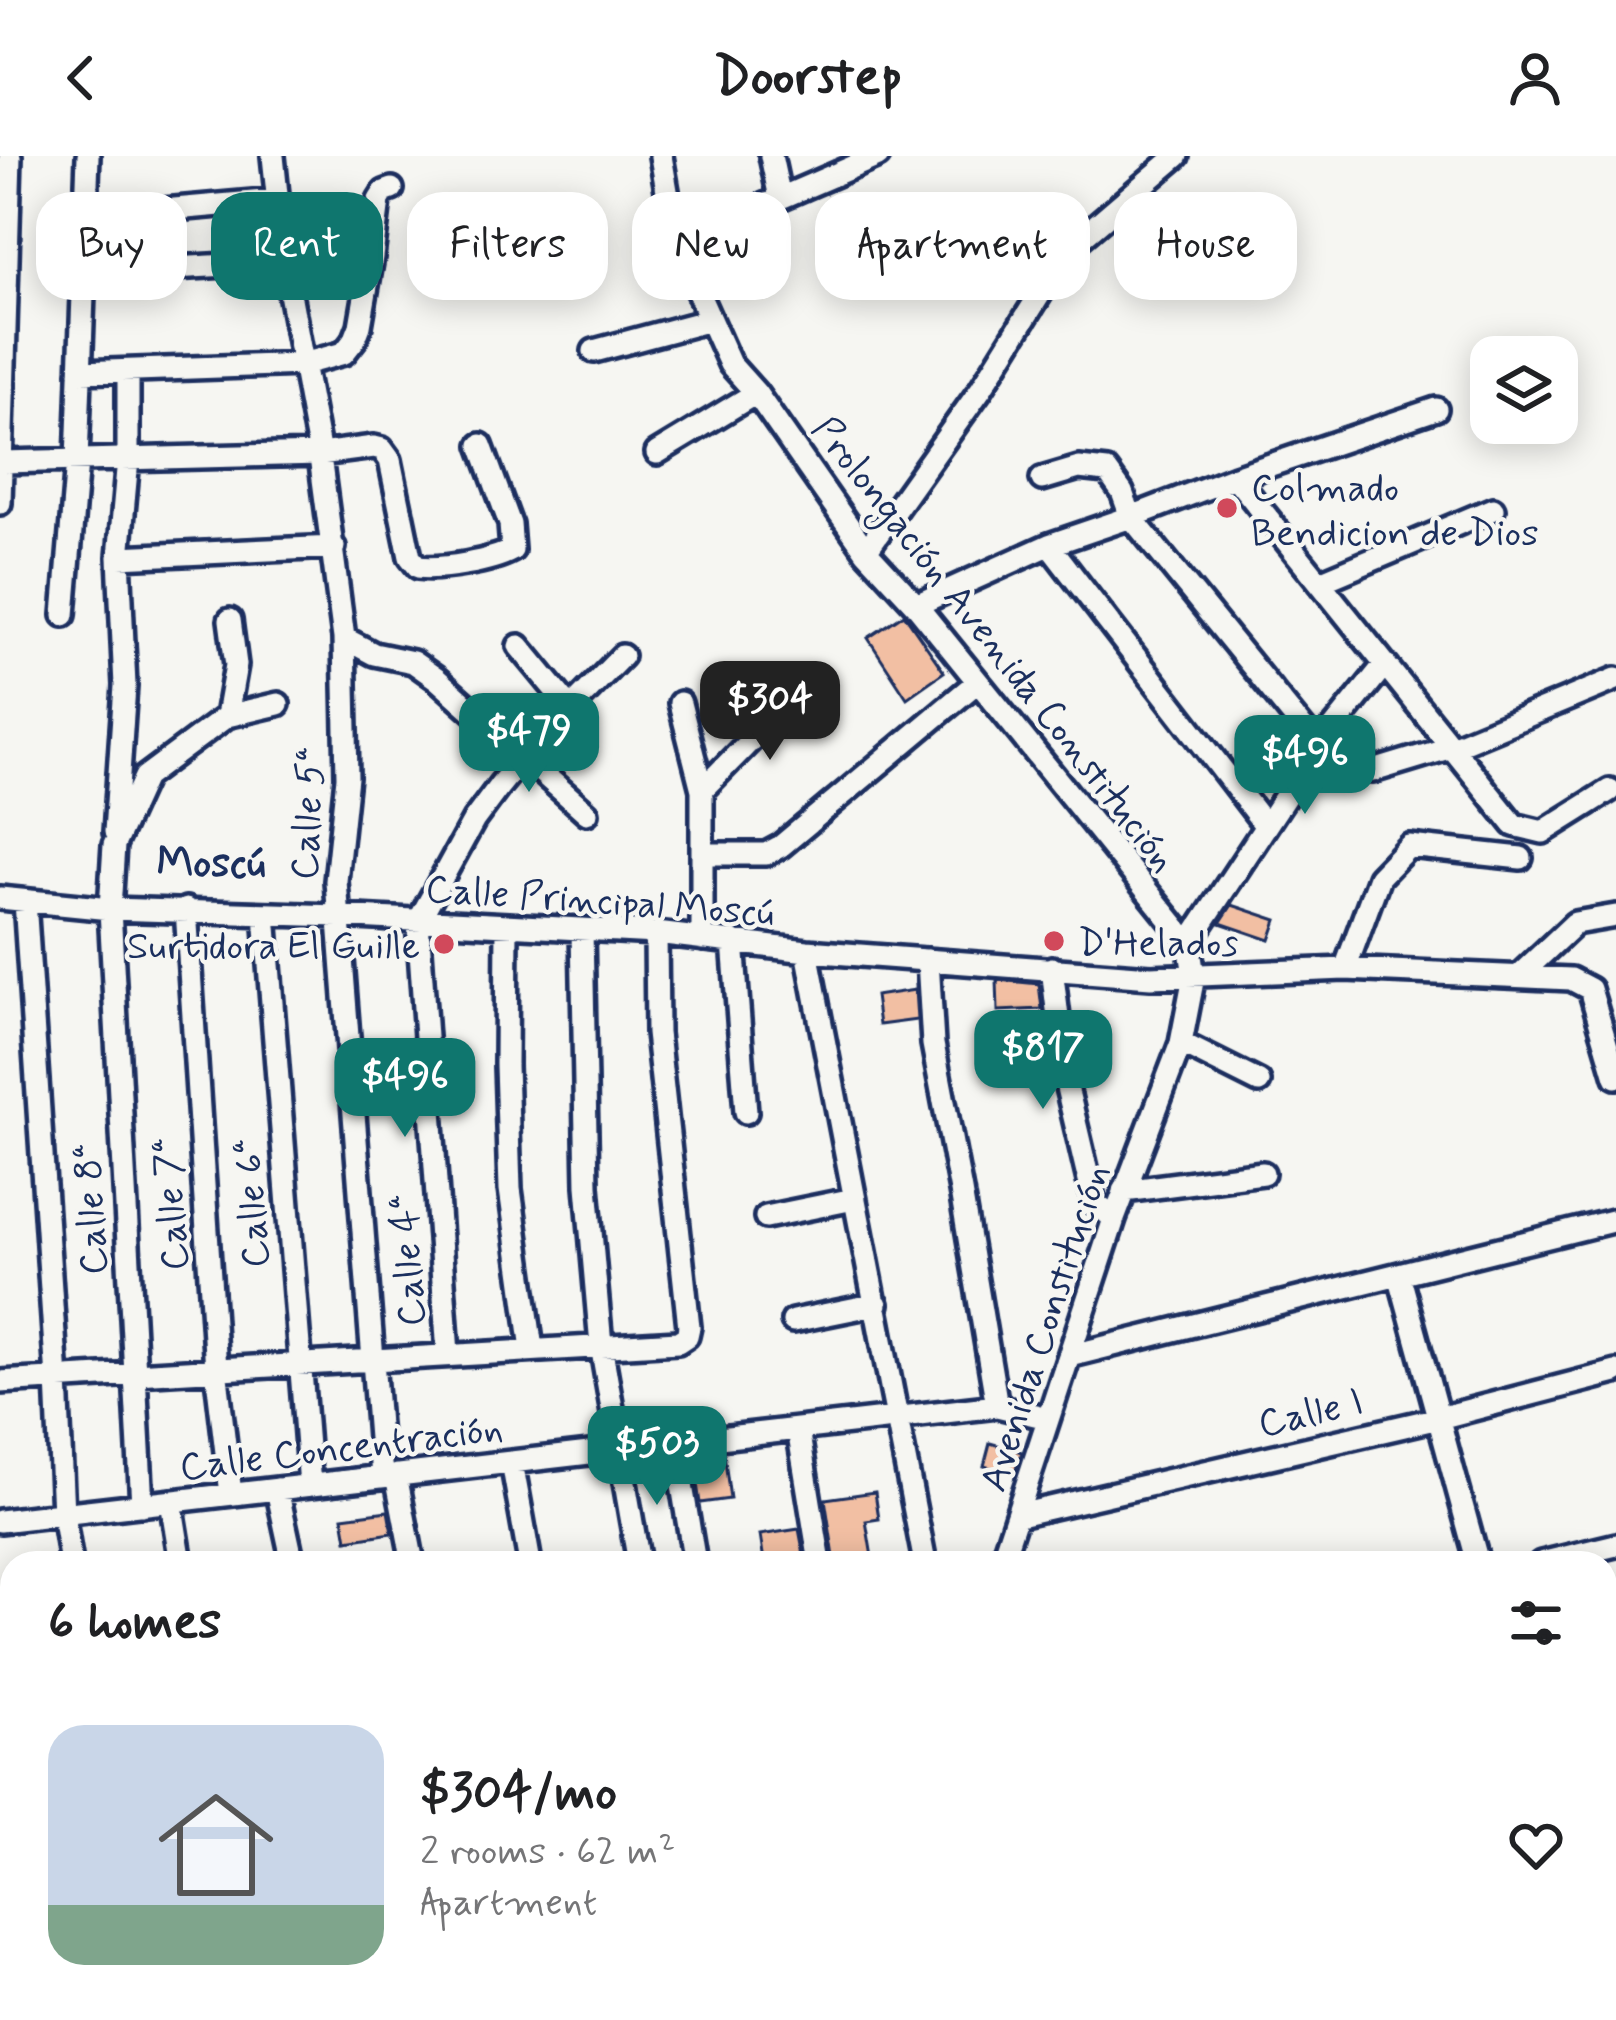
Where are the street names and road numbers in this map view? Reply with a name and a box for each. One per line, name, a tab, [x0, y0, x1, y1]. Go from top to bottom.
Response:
street label: Prolongación Avenida Constitución	[797, 407, 1187, 886]
street label: Calle 5ª	[281, 745, 338, 881]
street label: Calle Principal Moscú	[424, 865, 776, 940]
street label: Calle 7ª	[142, 1135, 203, 1272]
street label: Calle 6ª	[224, 1136, 283, 1270]
street label: Calle 8ª	[64, 1141, 121, 1276]
street label: Avenida Constitución	[969, 1158, 1123, 1498]
street label: Calle 4ª	[379, 1192, 440, 1328]
street label: Calle I	[1253, 1378, 1368, 1451]
street label: Calle Concentración	[177, 1404, 506, 1495]

